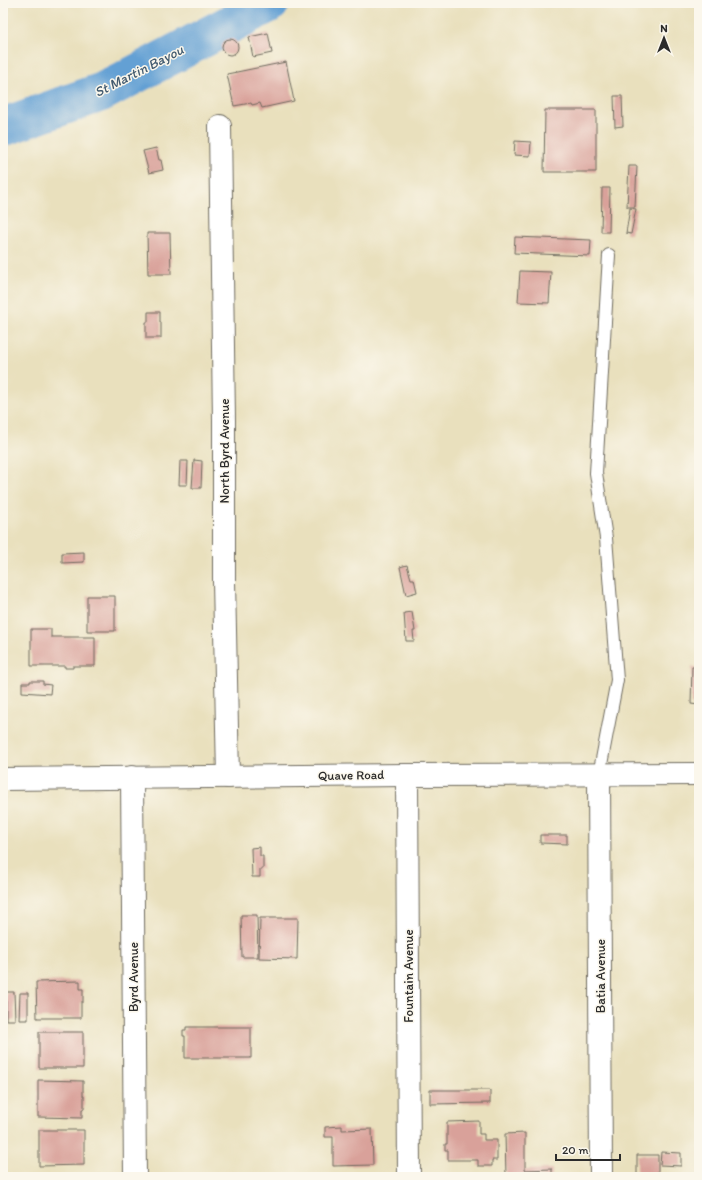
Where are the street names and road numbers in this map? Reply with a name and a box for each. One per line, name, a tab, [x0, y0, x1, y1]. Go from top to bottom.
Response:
street label: North Byrd Avenue	[217, 398, 232, 504]
street label: Quave Road	[318, 767, 384, 783]
street label: Fountain Avenue	[401, 929, 416, 1023]
street label: Batia Avenue	[593, 939, 608, 1013]
street label: Byrd Avenue	[126, 942, 141, 1012]

